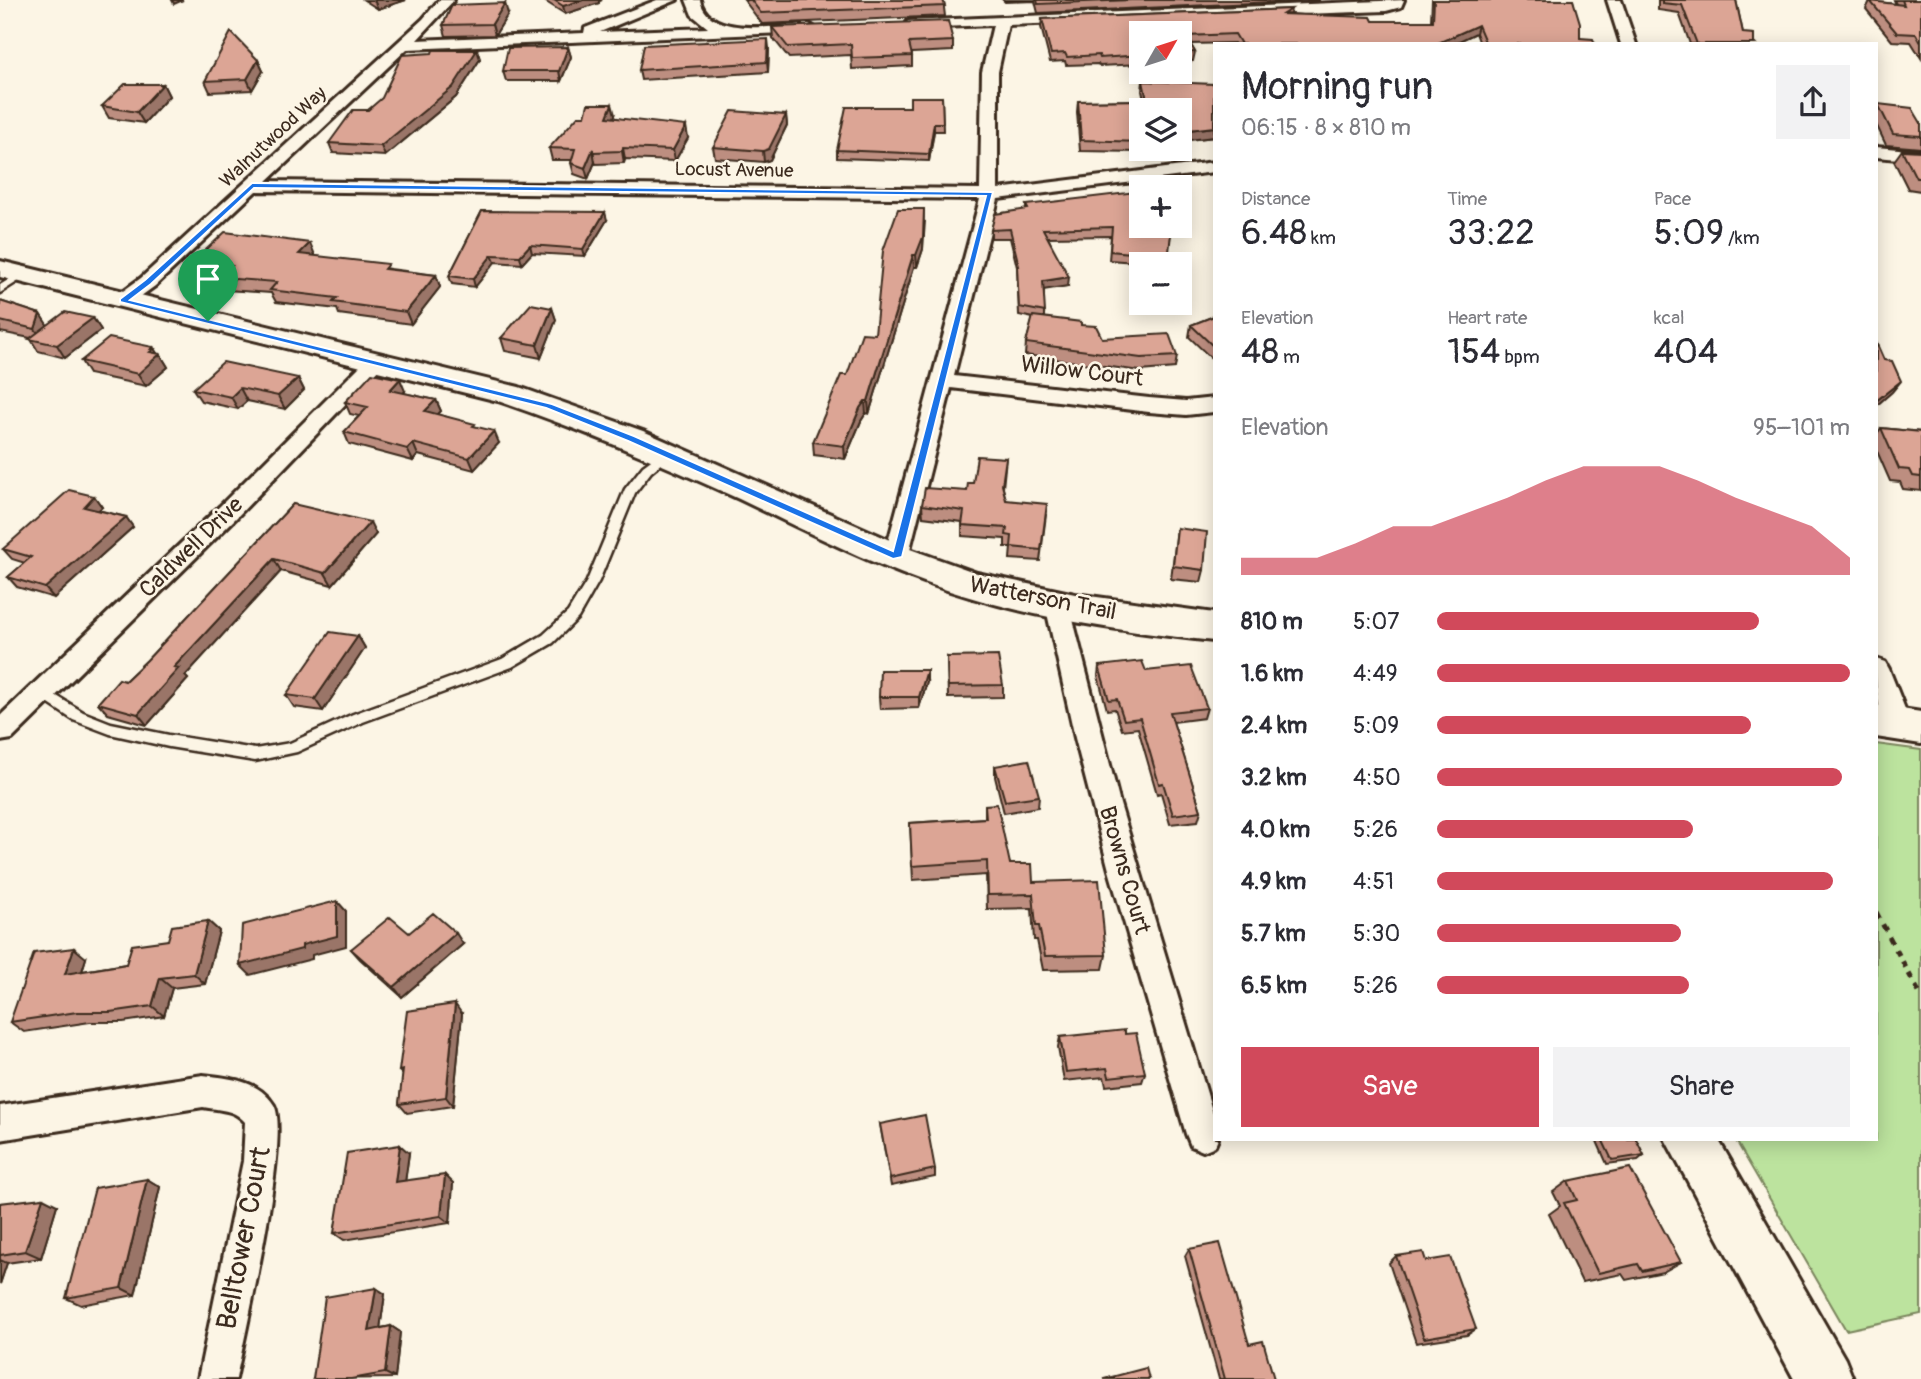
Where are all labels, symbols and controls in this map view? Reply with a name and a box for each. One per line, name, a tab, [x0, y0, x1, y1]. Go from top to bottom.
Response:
north arrow	[1129, 21, 1192, 84]
map controls	[1129, 21, 1192, 315]
text: Morning run	[1241, 63, 1433, 111]
button: share	[1776, 65, 1850, 139]
street label: Walnutwood Way	[215, 81, 331, 193]
button: layers	[1129, 98, 1192, 161]
text: 06:15 · 8 × 810 m	[1241, 113, 1411, 142]
street label: Locust Avenue	[674, 157, 794, 183]
button: +	[1129, 175, 1192, 238]
text: Distance	[1241, 187, 1310, 211]
text: Time	[1447, 187, 1487, 211]
text: Pace	[1654, 187, 1691, 211]
text: 6.48	[1241, 211, 1307, 255]
text: 33:22	[1447, 211, 1535, 255]
text: 5:09	[1654, 211, 1724, 255]
text: km	[1307, 226, 1336, 250]
text: /km	[1724, 226, 1760, 250]
pin	[178, 249, 238, 321]
button: −	[1129, 252, 1192, 315]
icon: arrive	[189, 260, 227, 298]
text: Elevation	[1241, 306, 1313, 330]
text: Heart rate	[1447, 306, 1527, 330]
text: kcal	[1654, 306, 1685, 330]
text: 48	[1241, 330, 1279, 374]
text: 154	[1447, 330, 1500, 374]
text: 404	[1654, 330, 1718, 374]
text: m	[1279, 345, 1300, 369]
text: bpm	[1500, 345, 1540, 369]
street label: Willow Court	[1019, 349, 1145, 393]
text: Elevation	[1241, 413, 1329, 442]
text: 95–101 m	[1753, 413, 1850, 442]
street label: Caldwell Drive	[133, 490, 250, 604]
street label: Watterson Trail	[967, 570, 1119, 626]
text: 810 m	[1241, 607, 1303, 636]
text: 5:07	[1353, 607, 1399, 636]
text: 1.6 km	[1241, 659, 1303, 688]
text: 4:49	[1353, 659, 1398, 688]
text: 2.4 km	[1241, 711, 1307, 740]
text: 5:09	[1353, 711, 1399, 740]
text: 3.2 km	[1241, 763, 1307, 792]
text: 4:50	[1353, 763, 1401, 792]
street label: Browns Court	[1093, 803, 1157, 938]
text: 4.0 km	[1241, 815, 1310, 844]
text: 5:26	[1353, 815, 1398, 844]
text: 4.9 km	[1241, 867, 1306, 896]
text: 4:51	[1353, 867, 1394, 896]
text: 5.7 km	[1241, 919, 1306, 948]
text: 5:30	[1353, 919, 1400, 948]
text: 6.5 km	[1241, 971, 1307, 1000]
text: 5:26	[1353, 971, 1398, 1000]
button: Save	[1241, 1047, 1539, 1127]
button: Share	[1553, 1047, 1850, 1127]
street label: Belltower Court	[209, 1143, 279, 1332]

